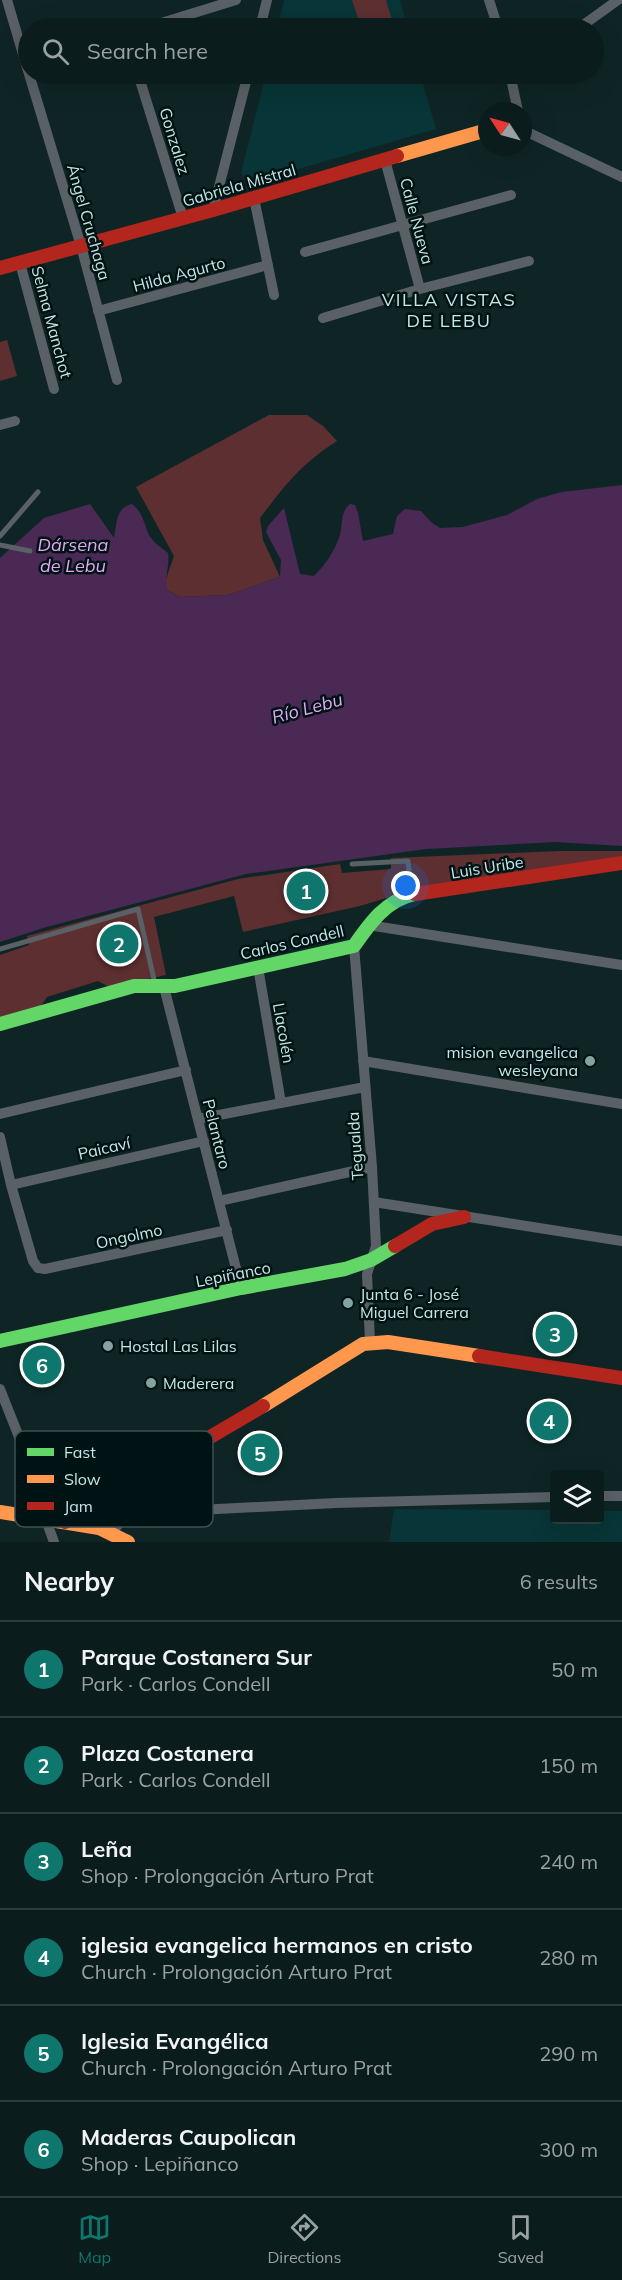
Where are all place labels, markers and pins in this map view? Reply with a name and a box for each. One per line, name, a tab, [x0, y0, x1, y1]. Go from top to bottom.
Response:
pin: 1	[286, 868, 326, 914]
pin: 2	[100, 922, 138, 966]
place label: mision evangelica wesleyana	[446, 1042, 578, 1080]
marker: mision evangelica wesleyana	[583, 1054, 597, 1068]
place label: Junta 6 - José Miguel Carrera	[360, 1284, 469, 1322]
marker: Junta 6 - José Miguel Carrera	[341, 1296, 355, 1310]
pin: 3	[536, 1312, 574, 1356]
place label: Hostal Las Lilas	[120, 1336, 237, 1356]
marker: Hostal Las Lilas	[101, 1339, 115, 1353]
pin: 6	[22, 1342, 62, 1388]
place label: Maderera	[163, 1373, 234, 1393]
marker: Maderera	[144, 1376, 158, 1390]
pin: 4	[530, 1398, 568, 1444]
pin: 5	[240, 1430, 280, 1476]

